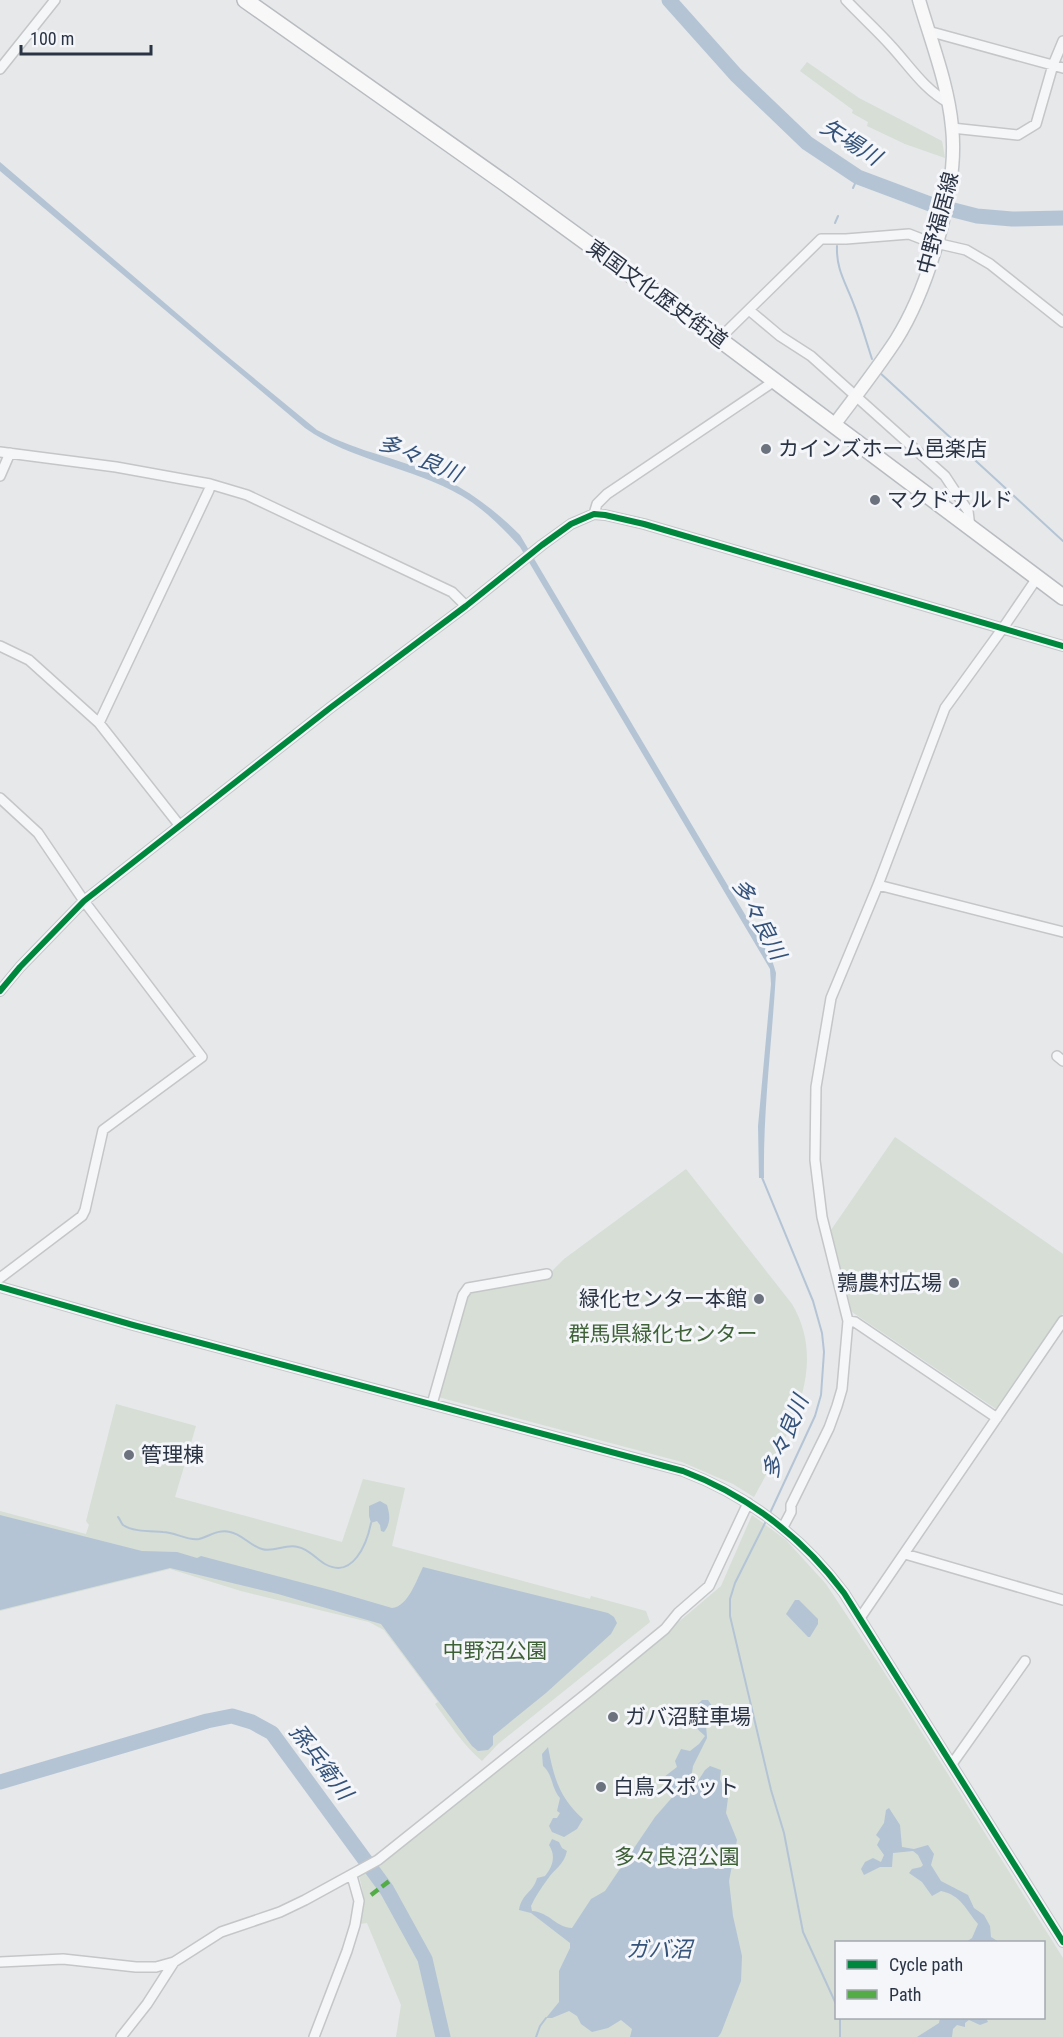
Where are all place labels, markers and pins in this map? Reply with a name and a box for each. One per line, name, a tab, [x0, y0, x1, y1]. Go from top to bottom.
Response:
place label: カインズホーム邑楽店	[778, 437, 987, 461]
marker: カインズホーム邑楽店	[759, 442, 773, 456]
place label: マクドナルド	[887, 488, 1013, 512]
marker: マクドナルド	[868, 493, 882, 507]
place label: 鶉農村広場	[837, 1271, 942, 1295]
marker: 鶉農村広場	[947, 1276, 961, 1290]
place label: 緑化センター本館	[579, 1287, 747, 1311]
marker: 緑化センター本館	[752, 1292, 766, 1306]
place label: 管理棟	[141, 1443, 204, 1467]
marker: 管理棟	[122, 1448, 136, 1462]
place label: ガバ沼駐車場	[625, 1705, 751, 1729]
marker: ガバ沼駐車場	[606, 1710, 620, 1724]
place label: 白鳥スポット	[613, 1775, 739, 1799]
marker: 白鳥スポット	[594, 1780, 608, 1794]

